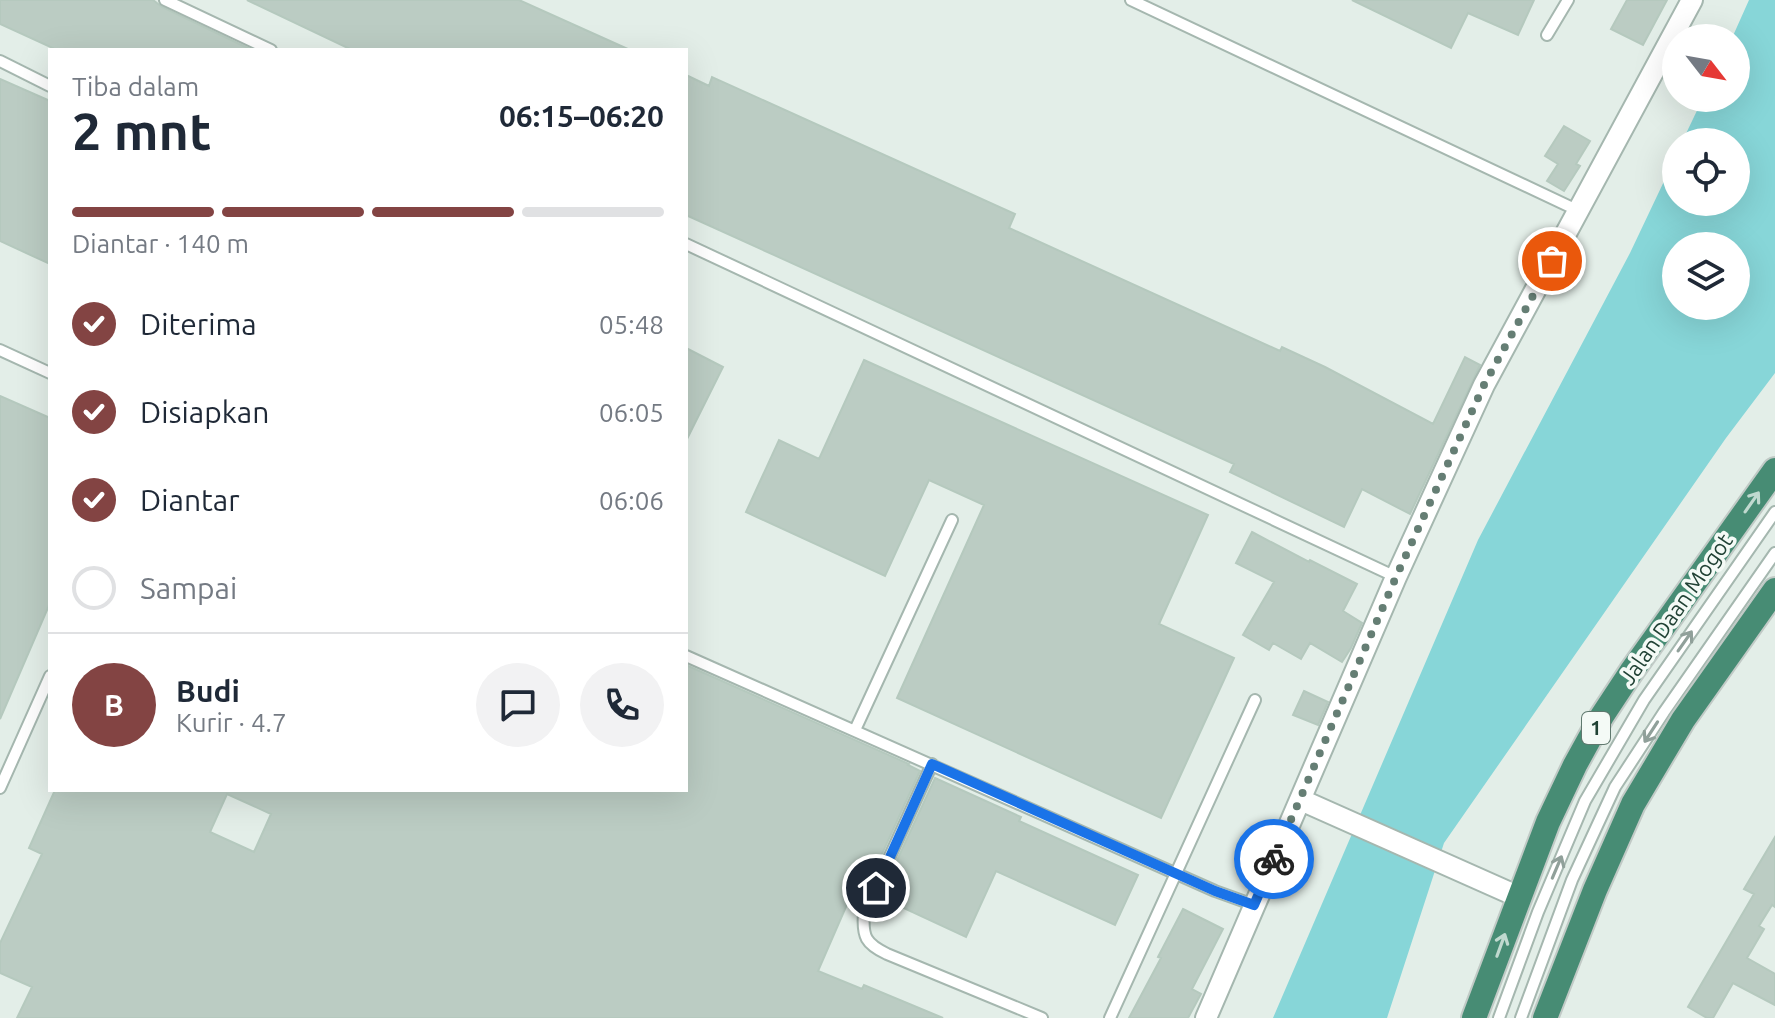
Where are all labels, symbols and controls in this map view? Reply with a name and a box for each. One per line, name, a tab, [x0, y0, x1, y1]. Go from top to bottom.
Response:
north arrow	[1662, 24, 1750, 112]
map controls	[1662, 24, 1750, 320]
text: Tiba dalam	[72, 72, 199, 101]
text: 06:15–06:20	[499, 99, 664, 133]
text: 2 mnt	[72, 102, 211, 160]
button: locate	[1662, 128, 1750, 216]
pin	[1518, 227, 1586, 295]
text: Diantar · 140 m	[72, 229, 249, 258]
button: layers	[1662, 232, 1750, 320]
icon: bag	[1530, 239, 1574, 283]
icon: check	[72, 302, 116, 346]
text: Diterima	[140, 307, 257, 341]
text: 05:48	[599, 310, 664, 339]
icon: check	[72, 390, 116, 434]
text: Disiapkan	[140, 395, 269, 429]
text: 06:05	[599, 398, 664, 427]
icon: check	[72, 478, 116, 522]
text: Diantar	[140, 483, 240, 517]
text: 06:06	[599, 486, 664, 515]
one-way arrow	[1744, 491, 1760, 513]
street label: Jalan Daan Mogot	[1614, 528, 1737, 689]
text: Sampai	[140, 571, 237, 605]
one-way arrow	[1677, 631, 1693, 653]
button: chat	[476, 663, 560, 747]
button: phone	[580, 663, 664, 747]
text: Budi	[176, 674, 240, 708]
text: B	[104, 688, 124, 722]
text: Kurir · 4.7	[176, 708, 287, 737]
road number: 1	[1582, 712, 1610, 744]
one-way arrow	[1642, 720, 1659, 742]
courier	[1234, 819, 1314, 899]
icon: bike	[1252, 837, 1296, 881]
pin	[842, 854, 910, 922]
one-way arrow	[1551, 855, 1566, 880]
icon: home	[854, 866, 898, 910]
one-way arrow	[1495, 933, 1509, 958]

